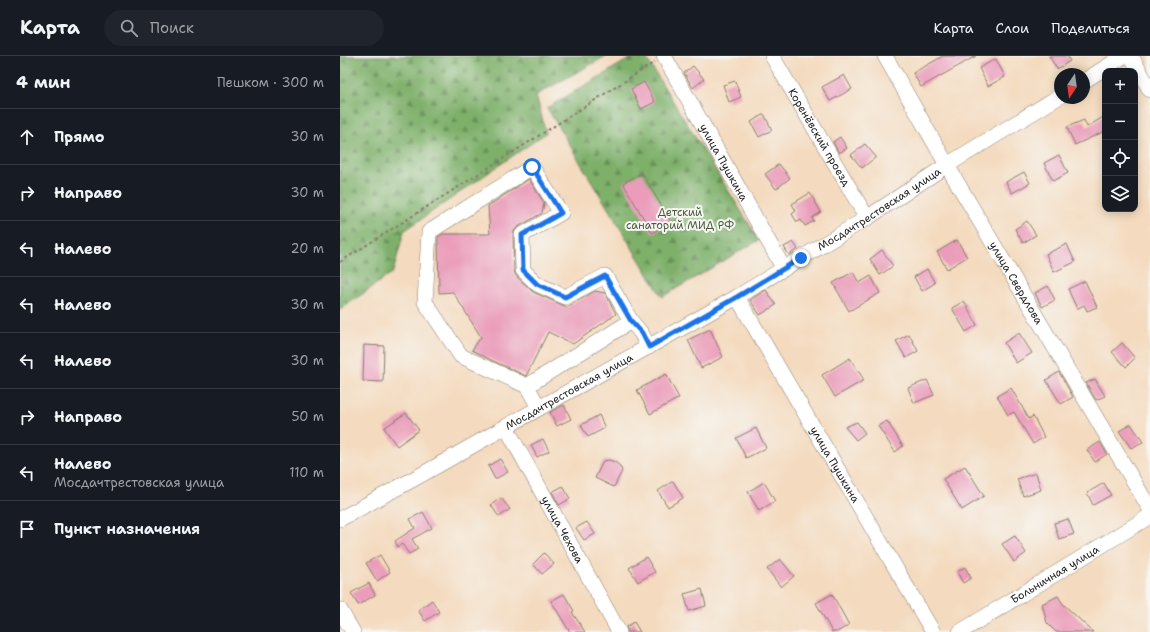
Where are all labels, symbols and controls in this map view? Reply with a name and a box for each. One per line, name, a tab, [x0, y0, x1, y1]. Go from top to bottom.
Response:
search box	[104, 10, 384, 46]
text: Карта	[20, 15, 80, 40]
icon: search	[118, 17, 140, 39]
text: Поиск	[150, 18, 194, 38]
text: Карта	[933, 19, 974, 37]
text: Слои	[996, 19, 1029, 37]
text: Поделиться	[1051, 19, 1130, 37]
north arrow	[1054, 68, 1090, 104]
map controls	[1102, 68, 1138, 212]
button: +	[1102, 68, 1138, 104]
text: 4 мин	[16, 71, 71, 93]
text: Пешком · 300 m	[217, 74, 324, 91]
street label: Коренёвский проезд	[785, 86, 854, 189]
button: −	[1102, 104, 1138, 140]
street label: улица Пушкина	[696, 121, 751, 204]
icon: ahead	[16, 126, 38, 148]
text: Прямо	[54, 127, 104, 147]
text: 30 m	[290, 128, 324, 145]
button: locate	[1102, 140, 1138, 176]
route start	[523, 158, 541, 176]
street label: Мосдачтрестовская улица	[815, 164, 944, 254]
button: layers	[1102, 176, 1138, 212]
icon: right	[16, 182, 38, 204]
text: Направо	[54, 183, 122, 203]
text: 30 m	[290, 184, 324, 201]
park label: Детский санаторий МИД РФ	[626, 205, 734, 233]
icon: left	[16, 238, 38, 260]
text: Налево	[54, 239, 112, 259]
street label: улица Свердлова	[985, 239, 1046, 327]
text: 20 m	[291, 240, 324, 257]
route end	[792, 249, 810, 267]
icon: left	[16, 294, 38, 316]
text: Налево	[54, 295, 112, 315]
text: 30 m	[290, 296, 324, 313]
icon: left	[16, 350, 38, 372]
street label: Мосдачтрестовская улица	[503, 350, 636, 434]
text: Налево	[54, 351, 112, 371]
text: 30 m	[290, 352, 324, 369]
icon: right	[16, 406, 38, 428]
text: Направо	[54, 407, 122, 427]
text: 50 m	[291, 408, 324, 425]
street label: улица Пушкина	[806, 424, 863, 506]
text: Налево	[54, 454, 112, 474]
icon: left	[16, 462, 38, 484]
text: 110 m	[289, 464, 324, 481]
text: Мосдачтрестовская улица	[54, 474, 224, 491]
street label: улица Чехова	[537, 493, 587, 566]
icon: arrive	[16, 518, 38, 540]
text: Пункт назначения	[54, 519, 200, 539]
street label: Больничная улица	[1008, 542, 1102, 607]

